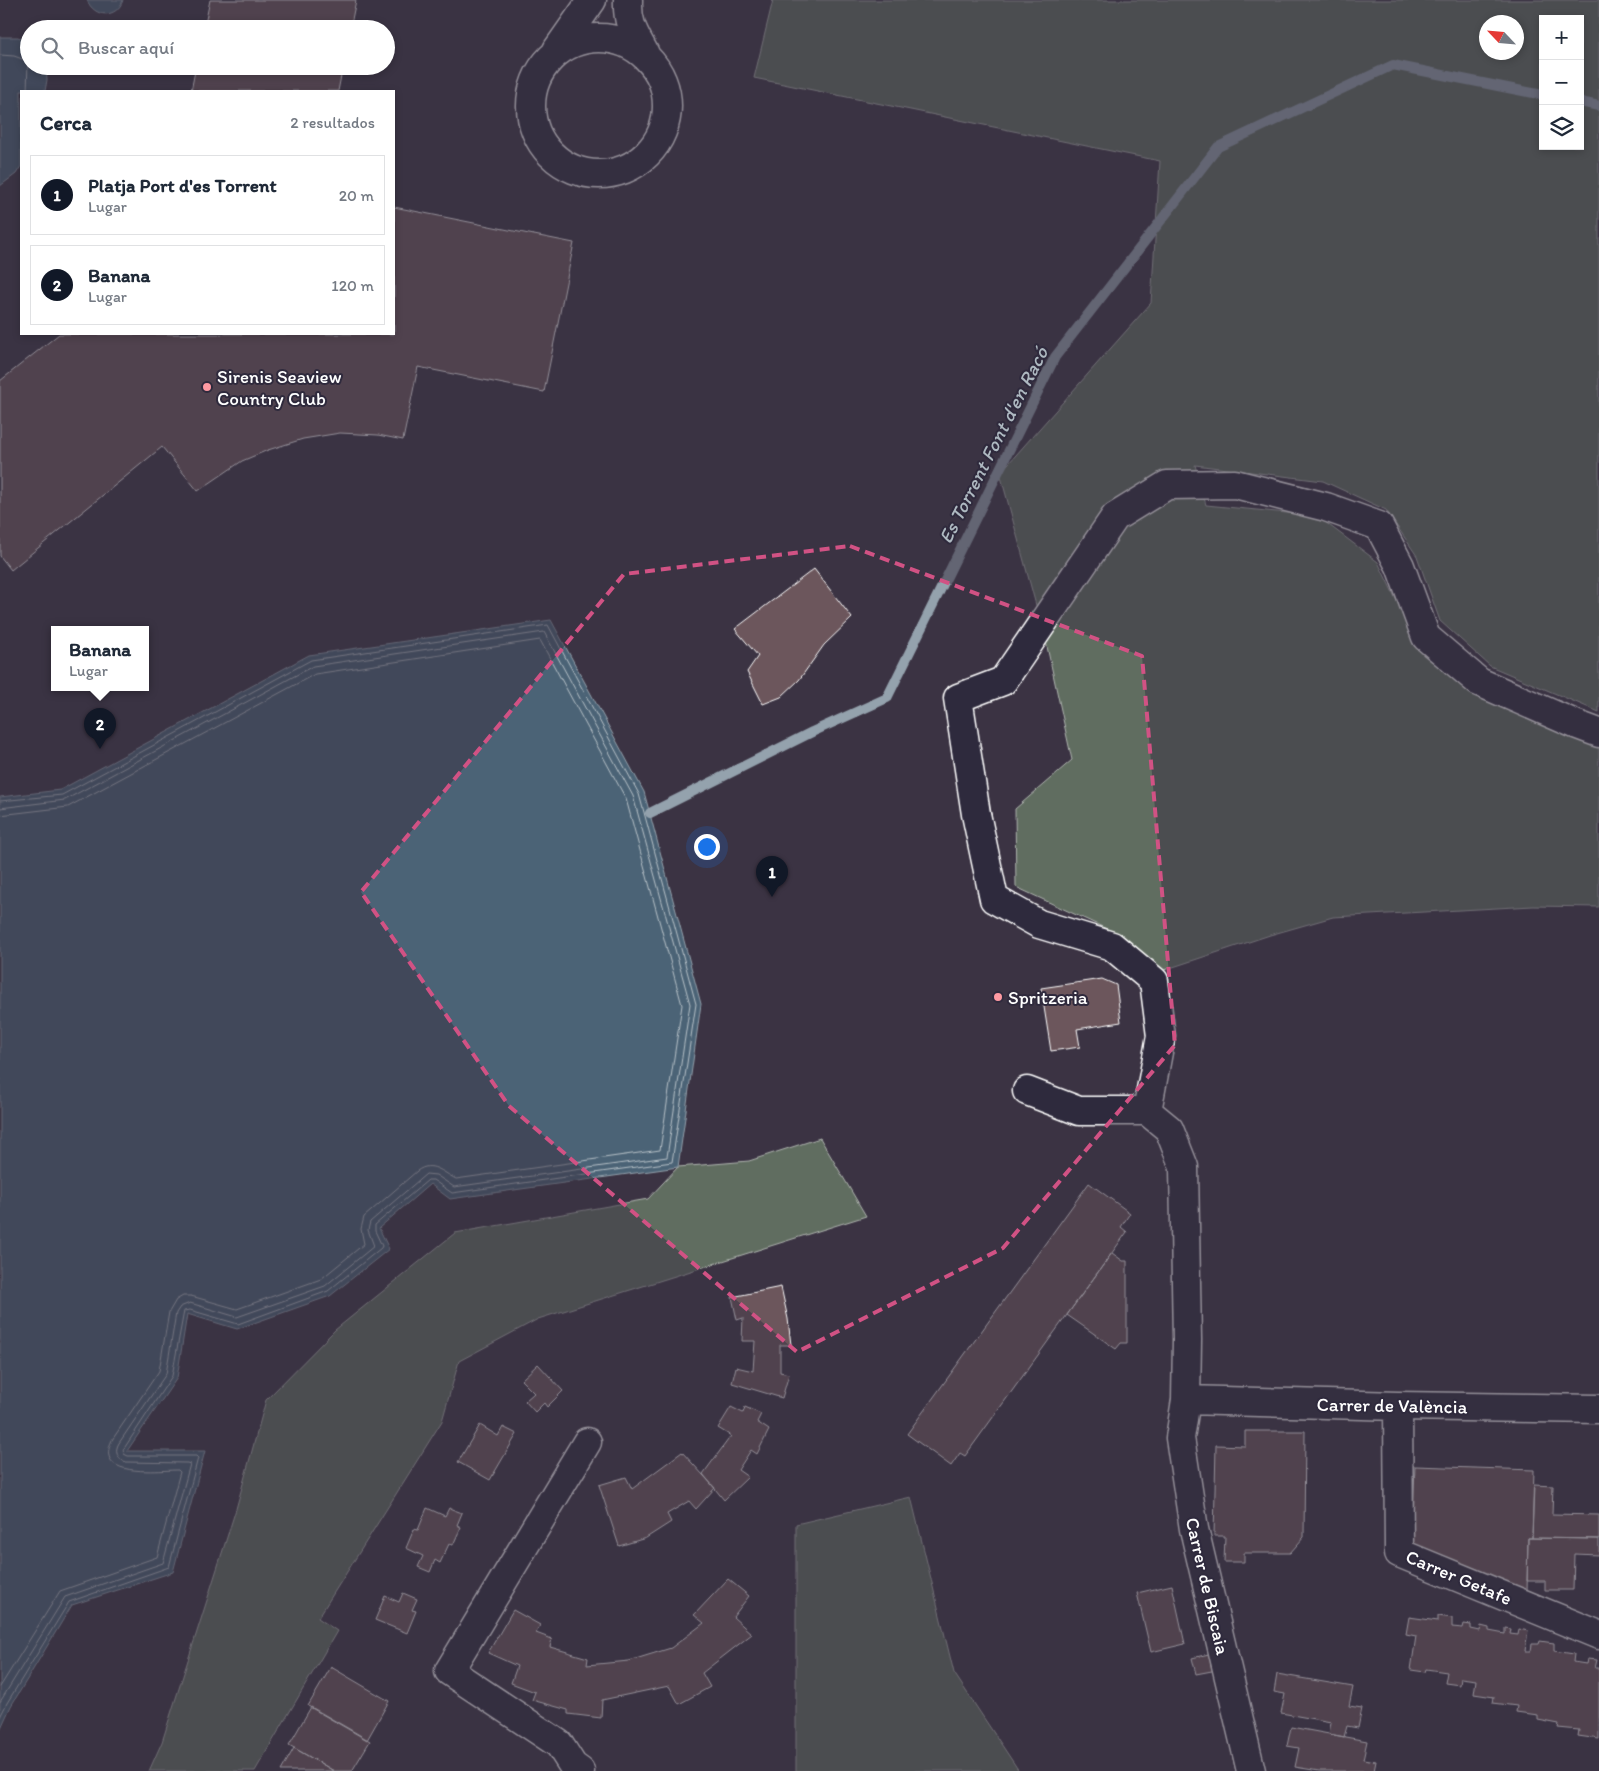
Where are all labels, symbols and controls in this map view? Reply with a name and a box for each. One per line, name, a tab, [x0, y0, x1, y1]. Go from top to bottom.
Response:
north arrow	[1479, 15, 1524, 60]
map controls	[1539, 15, 1584, 150]
button: +	[1539, 15, 1584, 60]
search box	[20, 20, 395, 75]
icon: search	[38, 34, 66, 62]
text: Buscar aquí	[78, 36, 174, 59]
button: −	[1539, 60, 1584, 105]
button: layers	[1539, 105, 1584, 150]
text: Cerca	[40, 110, 92, 135]
text: 2 resultados	[290, 113, 375, 132]
text: Platja Port d'es Torrent	[88, 174, 277, 197]
text: 1	[53, 186, 61, 205]
text: 20 m	[339, 186, 374, 205]
text: Lugar	[88, 197, 127, 216]
text: Banana	[88, 264, 150, 287]
text: 2	[53, 276, 61, 295]
text: 120 m	[331, 276, 374, 295]
text: Lugar	[88, 287, 127, 306]
water label: Es Torrent Font d'en Racó	[933, 342, 1053, 547]
place label: Sirenis Seaview Country Club	[217, 365, 342, 410]
marker: Sirenis Seaview Country Club	[201, 381, 213, 393]
popup	[51, 626, 149, 691]
text: Banana	[69, 638, 131, 661]
text: Lugar	[69, 661, 108, 680]
pin: 2	[84, 708, 116, 749]
your location	[694, 834, 720, 860]
pin: 1	[756, 856, 788, 897]
place label: Spritzeria	[1008, 986, 1088, 1009]
marker: Spritzeria	[992, 991, 1004, 1003]
street label: Carrer de València	[1316, 1393, 1468, 1418]
street label: Carrer de Biscaia	[1181, 1515, 1235, 1657]
street label: Carrer Getafe	[1402, 1545, 1515, 1610]

